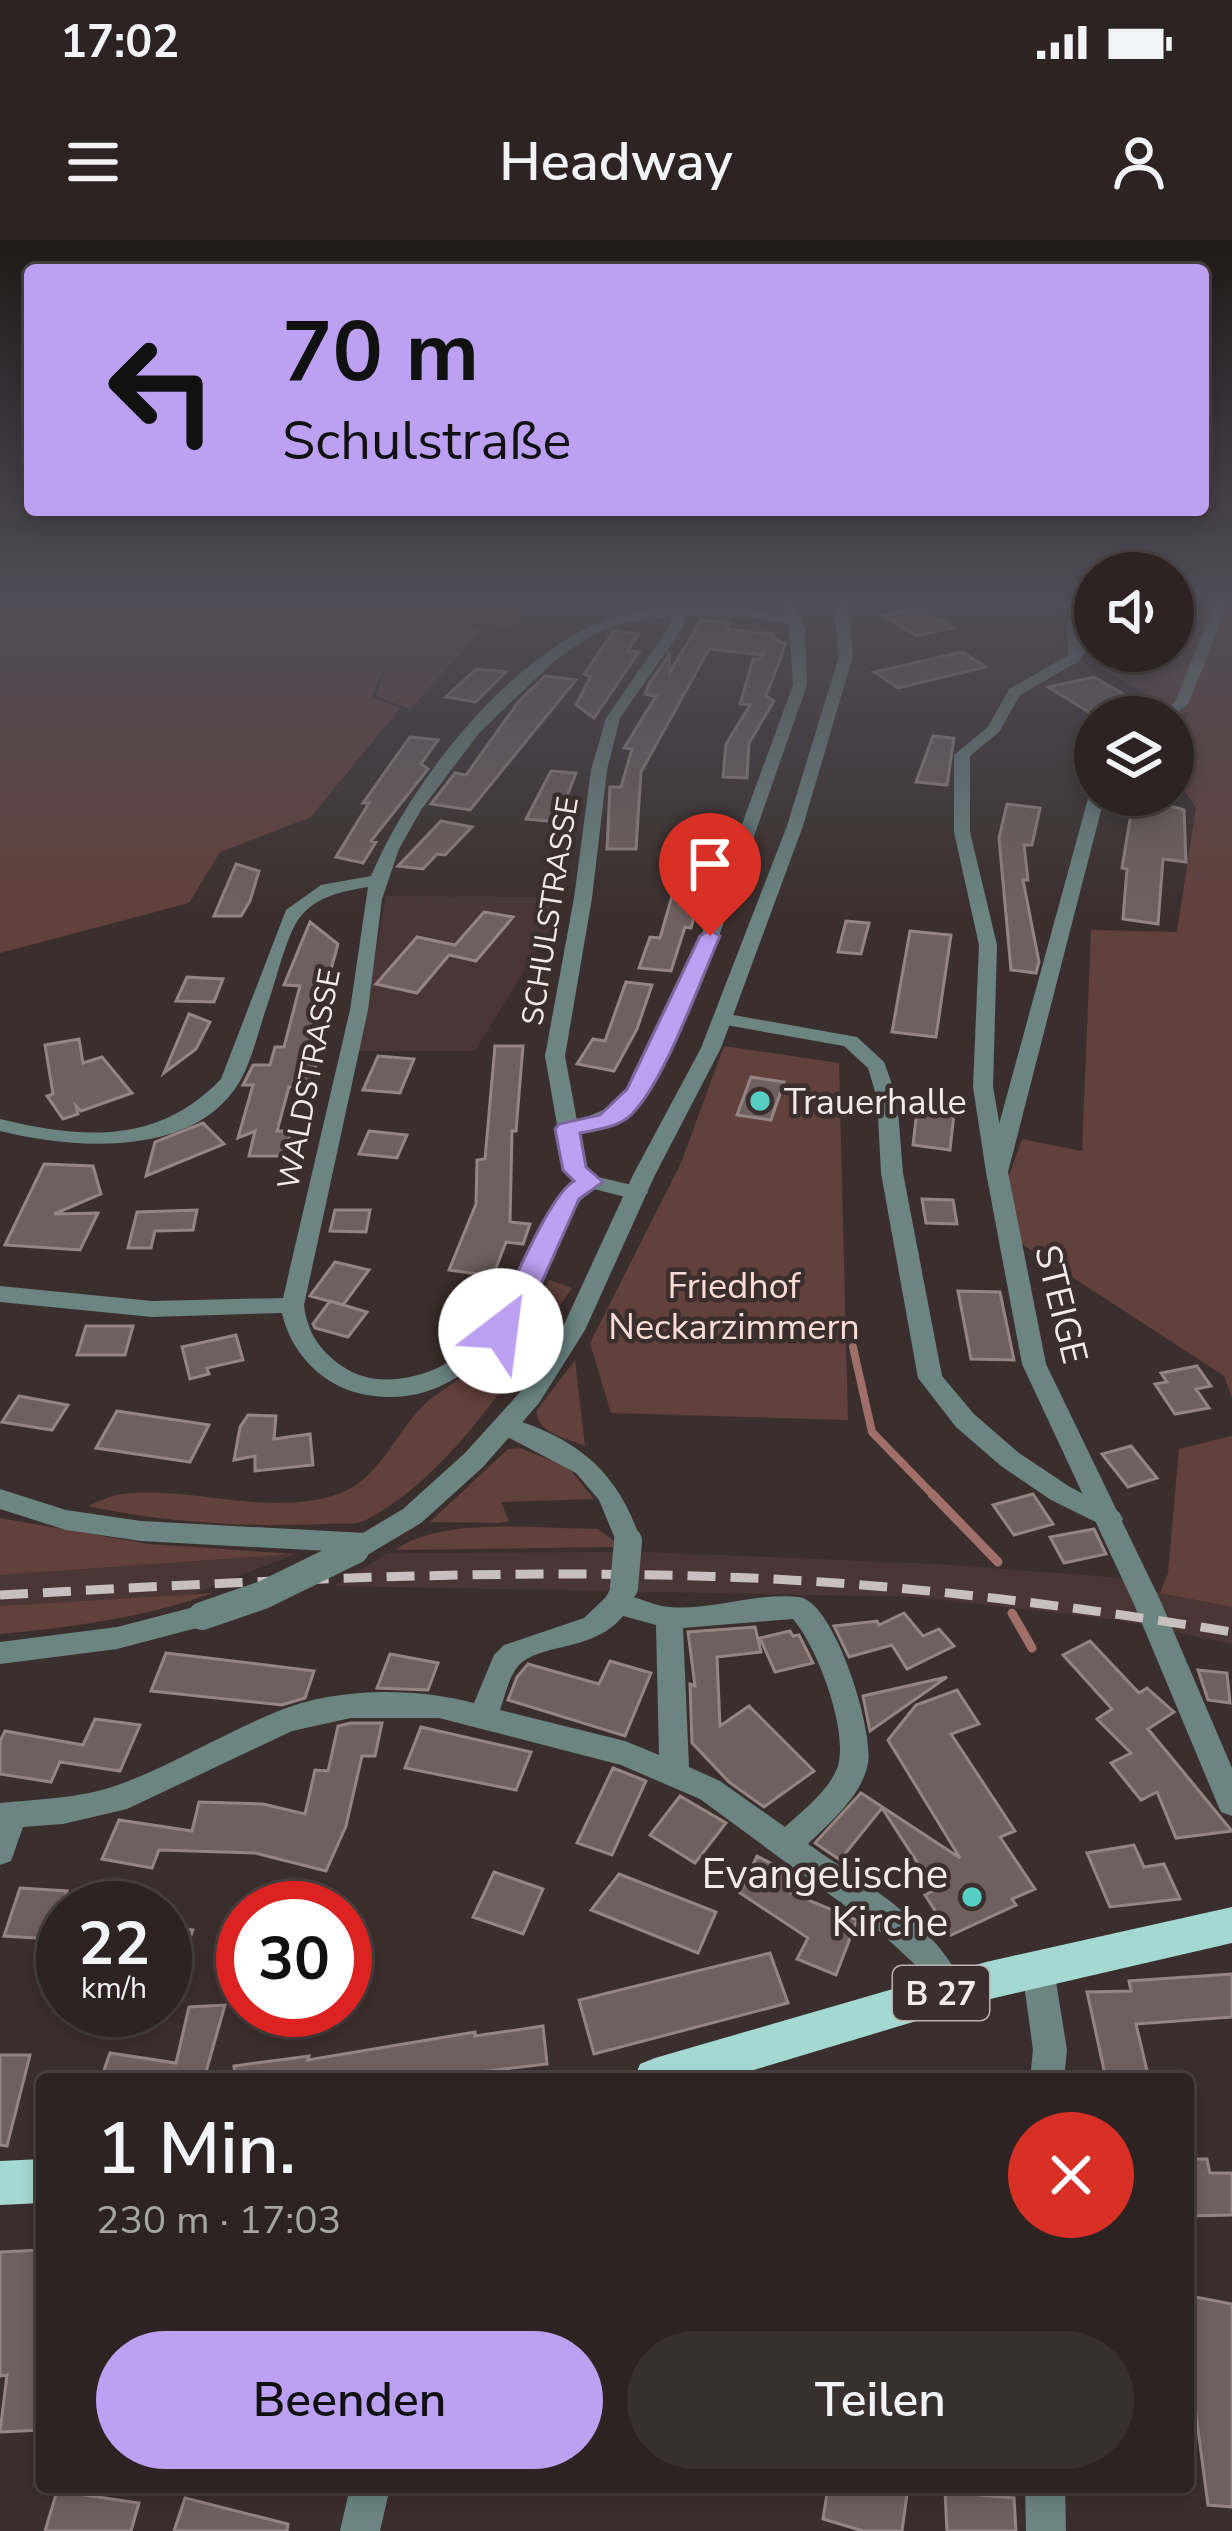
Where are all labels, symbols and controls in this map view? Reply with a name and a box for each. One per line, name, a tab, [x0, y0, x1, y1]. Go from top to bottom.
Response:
text: 17:02	[60, 12, 179, 73]
text: Headway	[499, 125, 733, 199]
icon: menu	[60, 129, 126, 195]
icon: person	[1106, 129, 1172, 195]
text: 70 m	[282, 295, 479, 410]
icon: left	[84, 312, 240, 468]
text: Schulstraße	[282, 404, 571, 478]
map controls	[1074, 552, 1194, 816]
button: sound	[1074, 552, 1194, 672]
button: layers	[1074, 696, 1194, 816]
street label: SCHULSTRASSE	[512, 794, 589, 1028]
pin	[659, 813, 761, 936]
icon: arrive	[677, 831, 743, 897]
street label: WALDSTRASSE	[268, 965, 351, 1193]
place label: Trauerhalle	[784, 1078, 967, 1127]
marker: Trauerhalle	[747, 1088, 773, 1114]
street label: STEIGE	[1022, 1240, 1099, 1369]
park label: Friedhof Neckarzimmern	[608, 1262, 860, 1352]
position arrow	[438, 1268, 564, 1394]
place label: Evangelische Kirche	[702, 1846, 948, 1951]
speed limit sign: 30	[216, 1881, 372, 2037]
marker: Evangelische Kirche	[959, 1884, 985, 1910]
text: 22	[78, 1903, 150, 1985]
road number: B 27	[893, 1966, 989, 2020]
text: km/h	[81, 1968, 147, 2009]
text: 1 Min.	[96, 2100, 296, 2198]
button: close	[1008, 2112, 1134, 2238]
text: 230 m · 17:03	[96, 2194, 341, 2247]
button: Beenden	[96, 2331, 603, 2469]
button: Teilen	[627, 2331, 1134, 2469]

